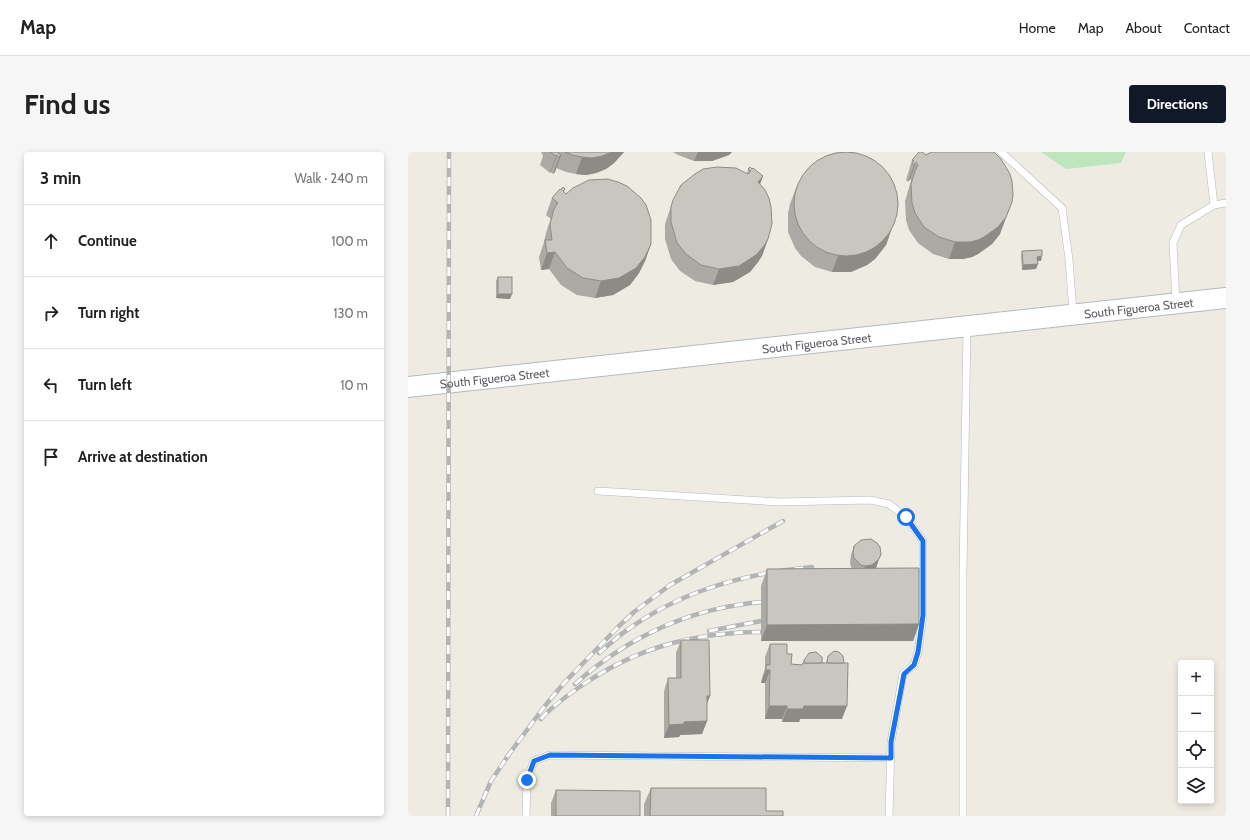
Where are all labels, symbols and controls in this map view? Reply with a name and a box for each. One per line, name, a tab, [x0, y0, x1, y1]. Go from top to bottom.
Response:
text: Map	[20, 16, 56, 39]
text: Home	[1019, 19, 1056, 37]
text: Map	[1078, 19, 1103, 37]
text: About	[1125, 19, 1162, 37]
text: Contact	[1184, 19, 1230, 37]
button: Directions	[1129, 85, 1226, 123]
text: Find us	[24, 87, 110, 121]
text: 3 min	[40, 168, 81, 188]
text: Walk · 240 m	[294, 170, 368, 186]
icon: ahead	[40, 230, 62, 252]
text: Continue	[78, 232, 137, 250]
text: 100 m	[331, 233, 368, 249]
street label: South Figueroa Street	[1083, 294, 1194, 321]
icon: right	[40, 302, 62, 324]
text: Turn right	[78, 304, 139, 322]
text: 130 m	[333, 305, 368, 321]
street label: South Figueroa Street	[761, 329, 872, 356]
street label: South Figueroa Street	[439, 364, 550, 391]
icon: left	[40, 374, 62, 396]
text: Turn left	[78, 376, 132, 394]
text: 10 m	[340, 377, 368, 393]
icon: arrive	[40, 446, 62, 468]
text: Arrive at destination	[78, 448, 208, 466]
route start	[897, 508, 915, 526]
map controls	[1178, 660, 1214, 804]
button: +	[1178, 660, 1214, 696]
button: −	[1178, 696, 1214, 732]
button: locate	[1178, 732, 1214, 768]
button: layers	[1178, 768, 1214, 804]
route end	[518, 771, 536, 789]

